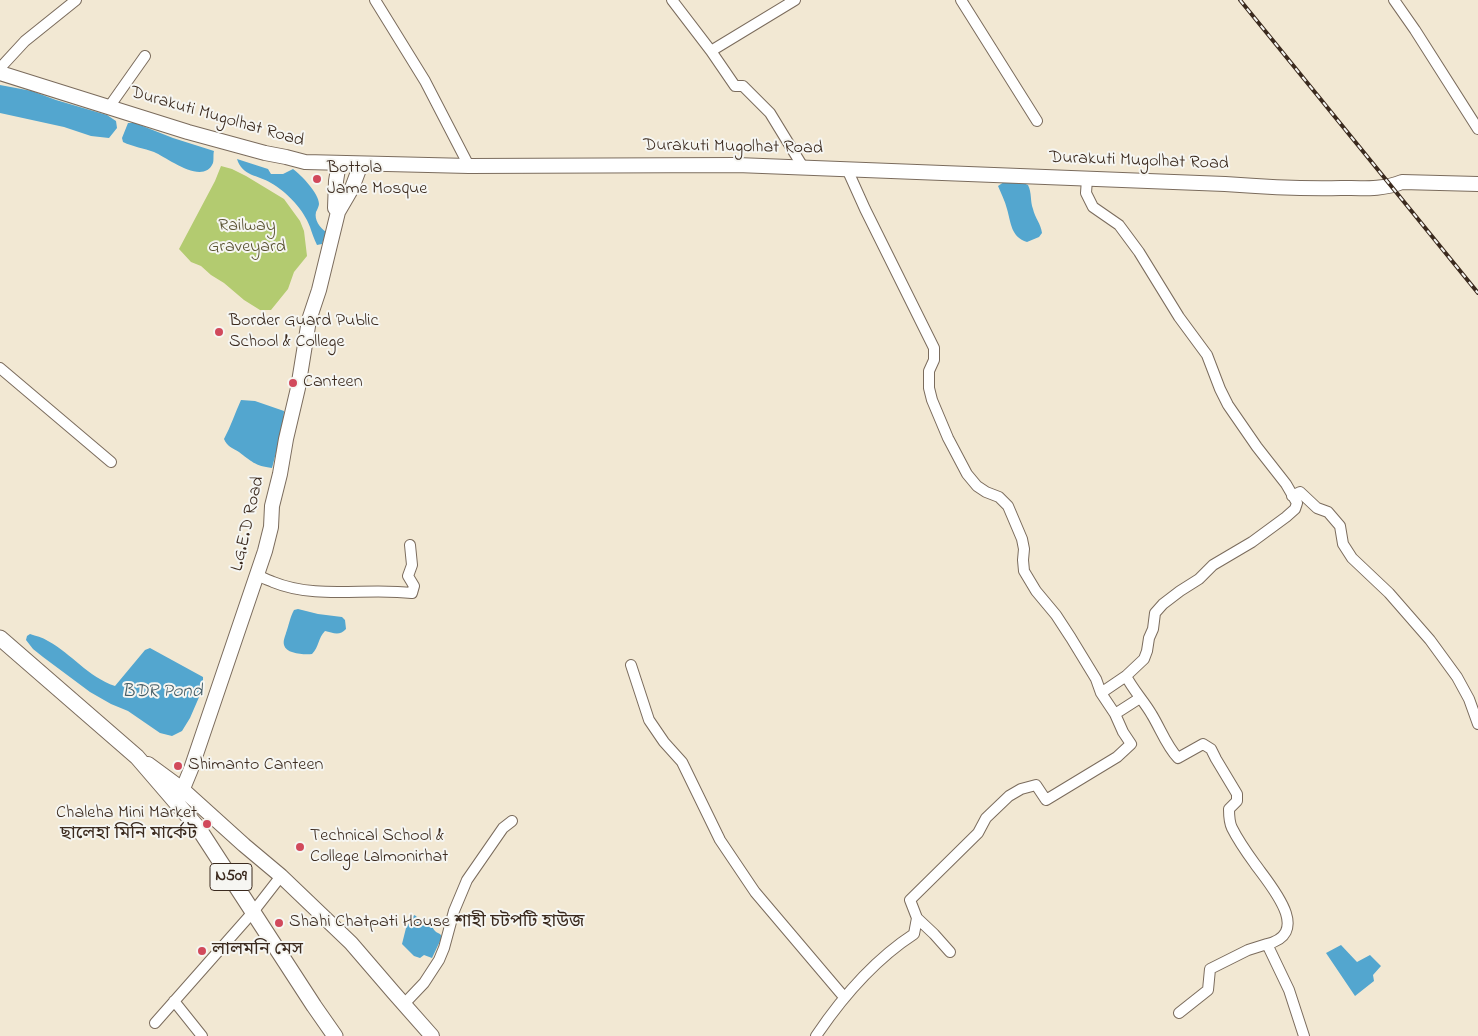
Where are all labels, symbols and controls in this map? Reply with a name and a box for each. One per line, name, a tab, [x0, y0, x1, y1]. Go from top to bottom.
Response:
street label: Durakuti Mugolhat Road	[128, 83, 306, 153]
street label: Durakuti Mugolhat Road	[643, 136, 823, 160]
street label: Durakuti Mugolhat Road	[1049, 148, 1229, 176]
place label: Bottola Jame Mosque	[327, 158, 427, 200]
marker: Bottola Jame Mosque	[311, 173, 323, 185]
park label: Railway Graveyard	[208, 216, 286, 258]
place label: Border Guard Public School & College	[229, 311, 379, 354]
marker: Border Guard Public School & College	[213, 326, 225, 338]
place label: Canteen	[303, 372, 363, 394]
marker: Canteen	[287, 377, 299, 389]
street label: L.G.E.D Road	[228, 474, 270, 574]
water label: BDR Pond	[122, 682, 202, 704]
place label: Shimanto Canteen	[188, 755, 323, 777]
marker: Shimanto Canteen	[172, 760, 184, 772]
place label: Chaleha Mini Market ছালেহা মিনি মার্কেট	[56, 803, 197, 846]
marker: Chaleha Mini Market ছালেহা মিনি মার্কেট	[201, 818, 213, 830]
place label: Technical School & College Lalmonirhat	[310, 826, 448, 869]
marker: Technical School & College Lalmonirhat	[294, 841, 306, 853]
road number: N509	[210, 864, 252, 890]
place label: Shahi Chatpati House শাহী চটপটি হাউজ	[289, 912, 585, 934]
marker: Shahi Chatpati House শাহী চটপটি হাউজ	[273, 917, 285, 929]
place label: লালমনি মেস	[212, 940, 303, 962]
marker: লালমনি মেস	[196, 945, 208, 957]

